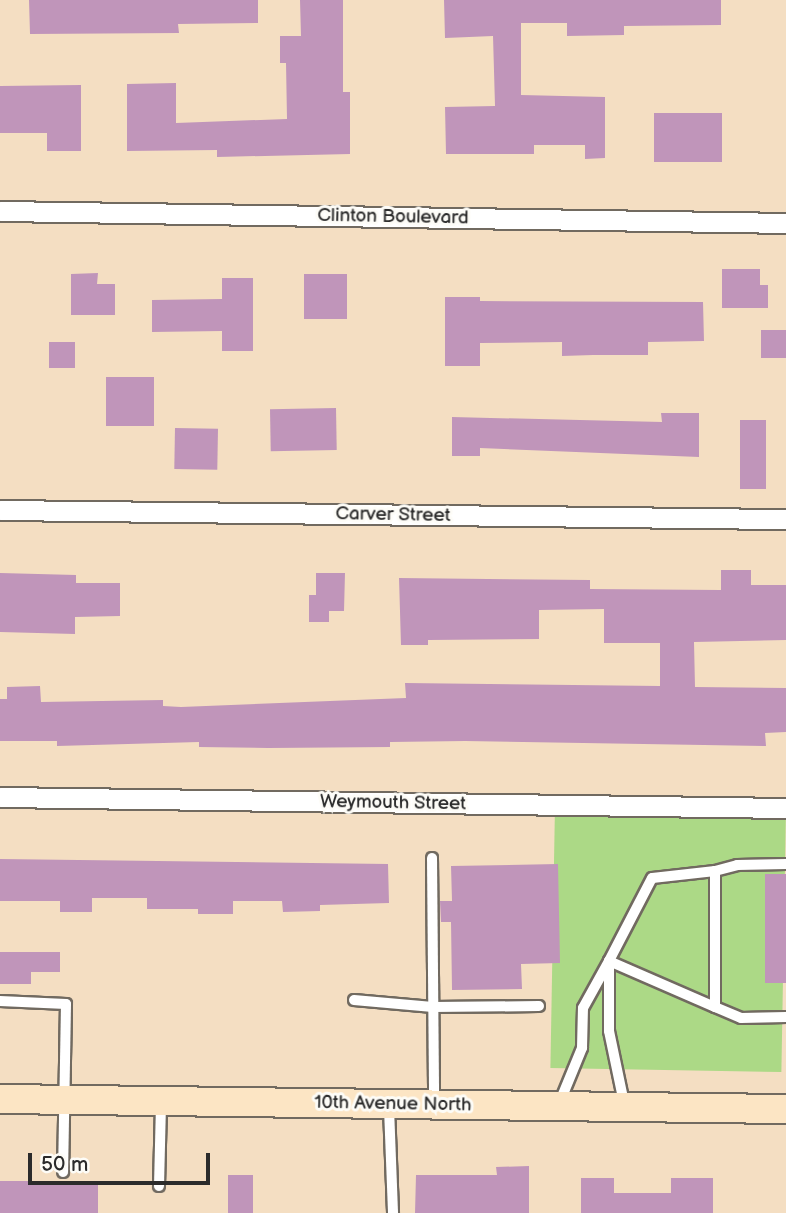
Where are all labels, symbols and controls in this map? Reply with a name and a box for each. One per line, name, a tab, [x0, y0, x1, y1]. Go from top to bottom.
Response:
street label: Clinton Boulevard	[317, 204, 469, 230]
street label: Carver Street	[335, 503, 451, 527]
street label: Weymouth Street	[320, 790, 466, 816]
street label: 10th Avenue North	[314, 1091, 472, 1117]
scale bar	[32, 1140, 214, 1184]
text: 50 m	[41, 1152, 88, 1177]

